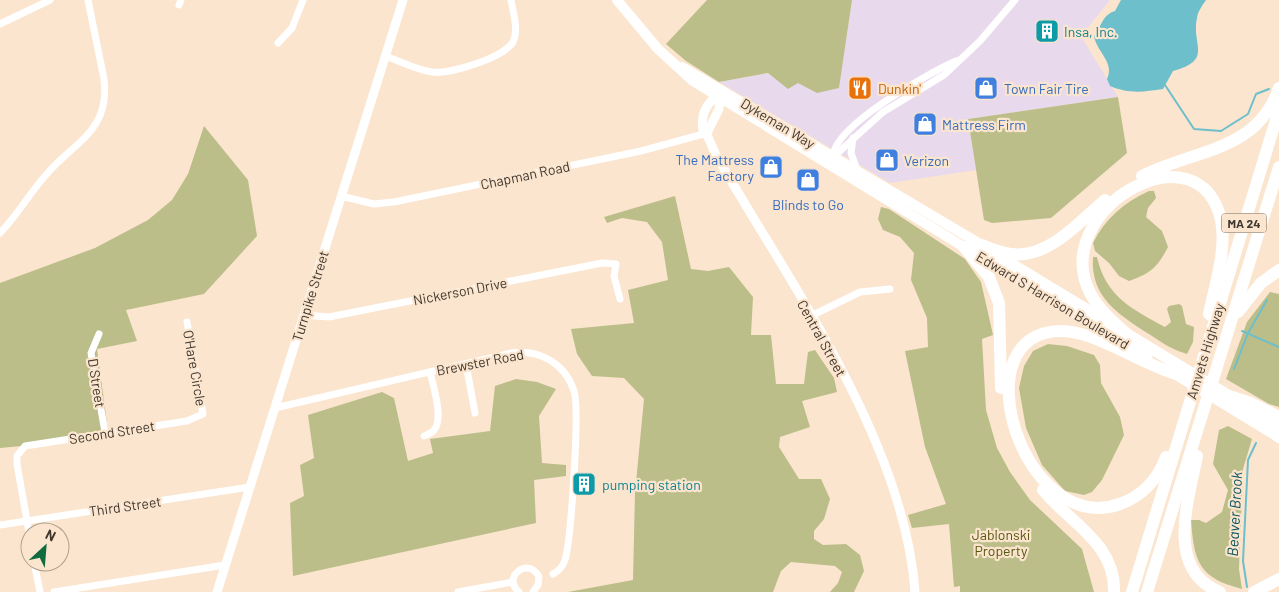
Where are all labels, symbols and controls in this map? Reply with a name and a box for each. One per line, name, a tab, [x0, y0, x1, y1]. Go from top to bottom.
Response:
building icon: Insa, Inc.	[1034, 18, 1060, 44]
place label: Insa, Inc.	[1064, 23, 1117, 40]
restaurant icon: Dunkin'	[847, 75, 873, 101]
shop icon: Town Fair Tire	[973, 75, 999, 101]
place label: Dunkin'	[878, 80, 921, 97]
place label: Town Fair Tire	[1004, 80, 1089, 97]
street label: Dykeman Way	[738, 94, 819, 152]
shop icon: Mattress Firm	[912, 111, 938, 137]
place label: Mattress Firm	[942, 116, 1026, 133]
shop icon: Verizon	[874, 147, 900, 173]
place label: The Mattress Factory	[675, 151, 755, 184]
place label: Verizon	[904, 152, 949, 169]
shop icon: The Mattress Factory	[758, 154, 784, 180]
street label: Chapman Road	[479, 157, 571, 193]
shop icon: Blinds to Go	[795, 167, 821, 193]
place label: Blinds to Go	[772, 196, 844, 213]
road number: MA 24	[1222, 214, 1266, 232]
street label: Edward S Harrison Boulevard	[974, 248, 1132, 352]
street label: Turnpike Street	[288, 249, 332, 343]
street label: Nickerson Drive	[412, 274, 508, 308]
street label: Central Street	[794, 297, 850, 379]
street label: Amvets Highway	[1182, 300, 1228, 401]
street label: O'Hare Circle	[180, 329, 210, 407]
street label: Brewster Road	[435, 345, 525, 379]
street label: D Street	[85, 357, 109, 409]
street label: Second Street	[68, 417, 156, 447]
water label: Beaver Brook	[1223, 470, 1245, 557]
building icon: pumping station	[571, 471, 597, 497]
place label: pumping station	[602, 476, 701, 493]
street label: Third Street	[88, 493, 162, 519]
north arrow	[20, 522, 70, 572]
text: N	[43, 525, 59, 545]
park label: Jablonski Property	[972, 526, 1030, 559]

